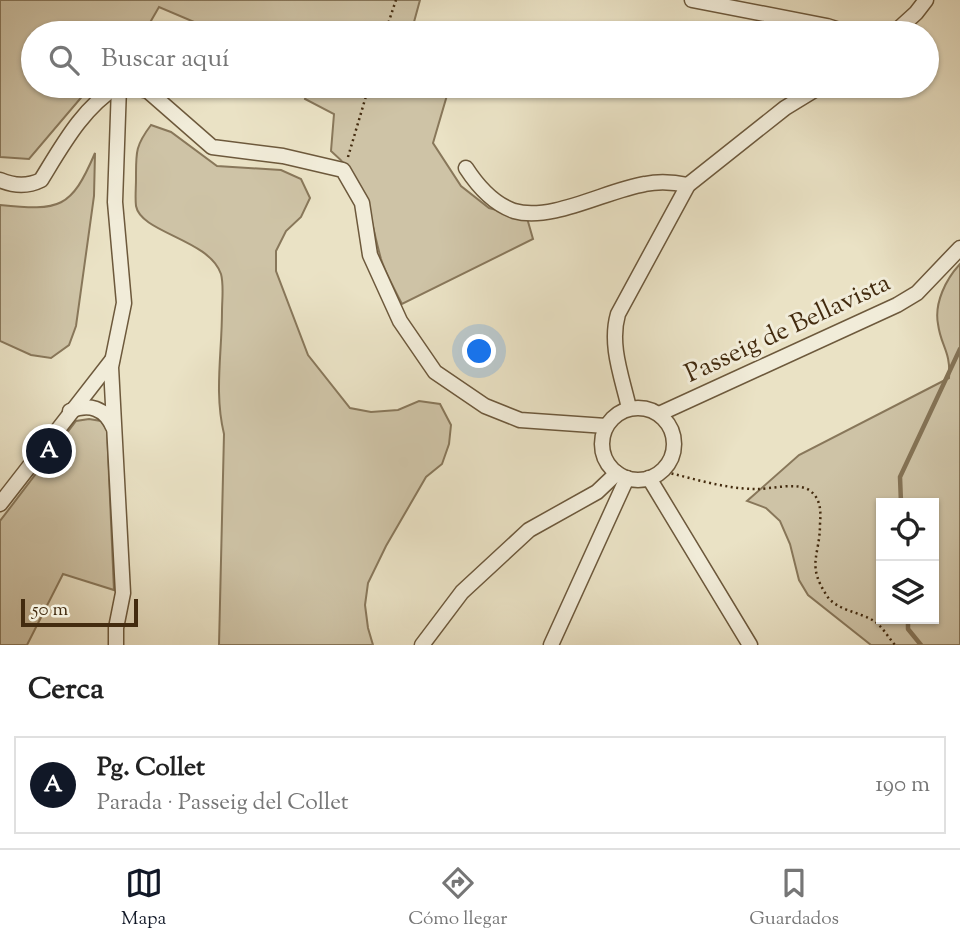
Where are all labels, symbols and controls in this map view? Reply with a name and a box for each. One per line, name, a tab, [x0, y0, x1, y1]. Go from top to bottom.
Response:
search box	[21, 21, 939, 98]
icon: search	[45, 41, 83, 79]
text: Buscar aquí	[101, 41, 230, 78]
street label: Passeig de Bellavista	[679, 265, 897, 393]
your location	[462, 334, 496, 368]
pin: A	[26, 425, 72, 477]
map controls	[876, 498, 939, 624]
button: locate	[876, 498, 939, 561]
button: layers	[876, 561, 939, 624]
scale bar	[21, 596, 138, 628]
text: 50 m	[32, 597, 68, 624]
text: Cerca	[28, 669, 104, 712]
text: Pg. Collet	[97, 750, 205, 787]
text: A	[44, 769, 62, 802]
text: 190 m	[875, 769, 930, 802]
text: Parada · Passeig del Collet	[97, 787, 349, 820]
tab: Mapa	[121, 864, 166, 933]
tab: Cómo llegar	[408, 864, 507, 933]
tab: Guardados	[749, 864, 839, 933]

